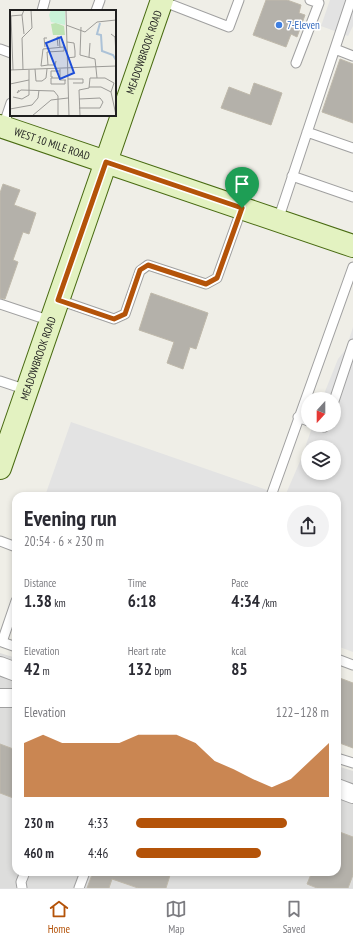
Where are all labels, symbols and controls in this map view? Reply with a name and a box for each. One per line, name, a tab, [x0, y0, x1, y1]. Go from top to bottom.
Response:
street label: MEADOWBROOK ROAD	[123, 8, 165, 96]
inset map	[10, 10, 116, 116]
place label: 7-Eleven	[287, 18, 320, 32]
marker: 7-Eleven	[274, 20, 284, 30]
street label: WEST 10 MILE ROAD	[12, 124, 92, 163]
pin	[225, 167, 259, 208]
icon: arrive	[231, 173, 253, 195]
street label: MEADOWBROOK ROAD	[17, 315, 59, 402]
north arrow	[301, 392, 341, 432]
map controls	[301, 392, 341, 480]
button: layers	[301, 440, 341, 480]
text: Evening run	[24, 504, 117, 532]
button: share	[287, 505, 329, 547]
text: 20:54 · 6 × 230 m	[24, 533, 104, 550]
text: Distance	[24, 576, 56, 590]
text: Time	[128, 576, 147, 590]
text: Pace	[231, 576, 249, 590]
text: 1.38	[24, 590, 52, 612]
text: 6:18	[128, 590, 156, 612]
text: 4:34	[231, 590, 260, 612]
text: km	[52, 596, 66, 610]
text: /km	[260, 596, 277, 610]
text: Elevation	[24, 644, 59, 658]
text: Heart rate	[128, 644, 166, 658]
text: kcal	[231, 644, 246, 658]
text: 42	[24, 658, 40, 680]
text: 132	[128, 658, 152, 680]
text: 85	[231, 658, 248, 680]
text: m	[40, 664, 50, 678]
text: bpm	[152, 664, 171, 678]
text: Elevation	[24, 704, 66, 721]
text: 122–128 m	[276, 704, 329, 721]
text: 230 m	[24, 815, 54, 832]
text: 4:33	[88, 815, 108, 832]
text: 460 m	[24, 845, 54, 862]
text: 4:46	[88, 845, 108, 862]
tab: Home	[48, 898, 70, 936]
tab: Map	[165, 898, 187, 936]
tab: Saved	[283, 898, 305, 936]

